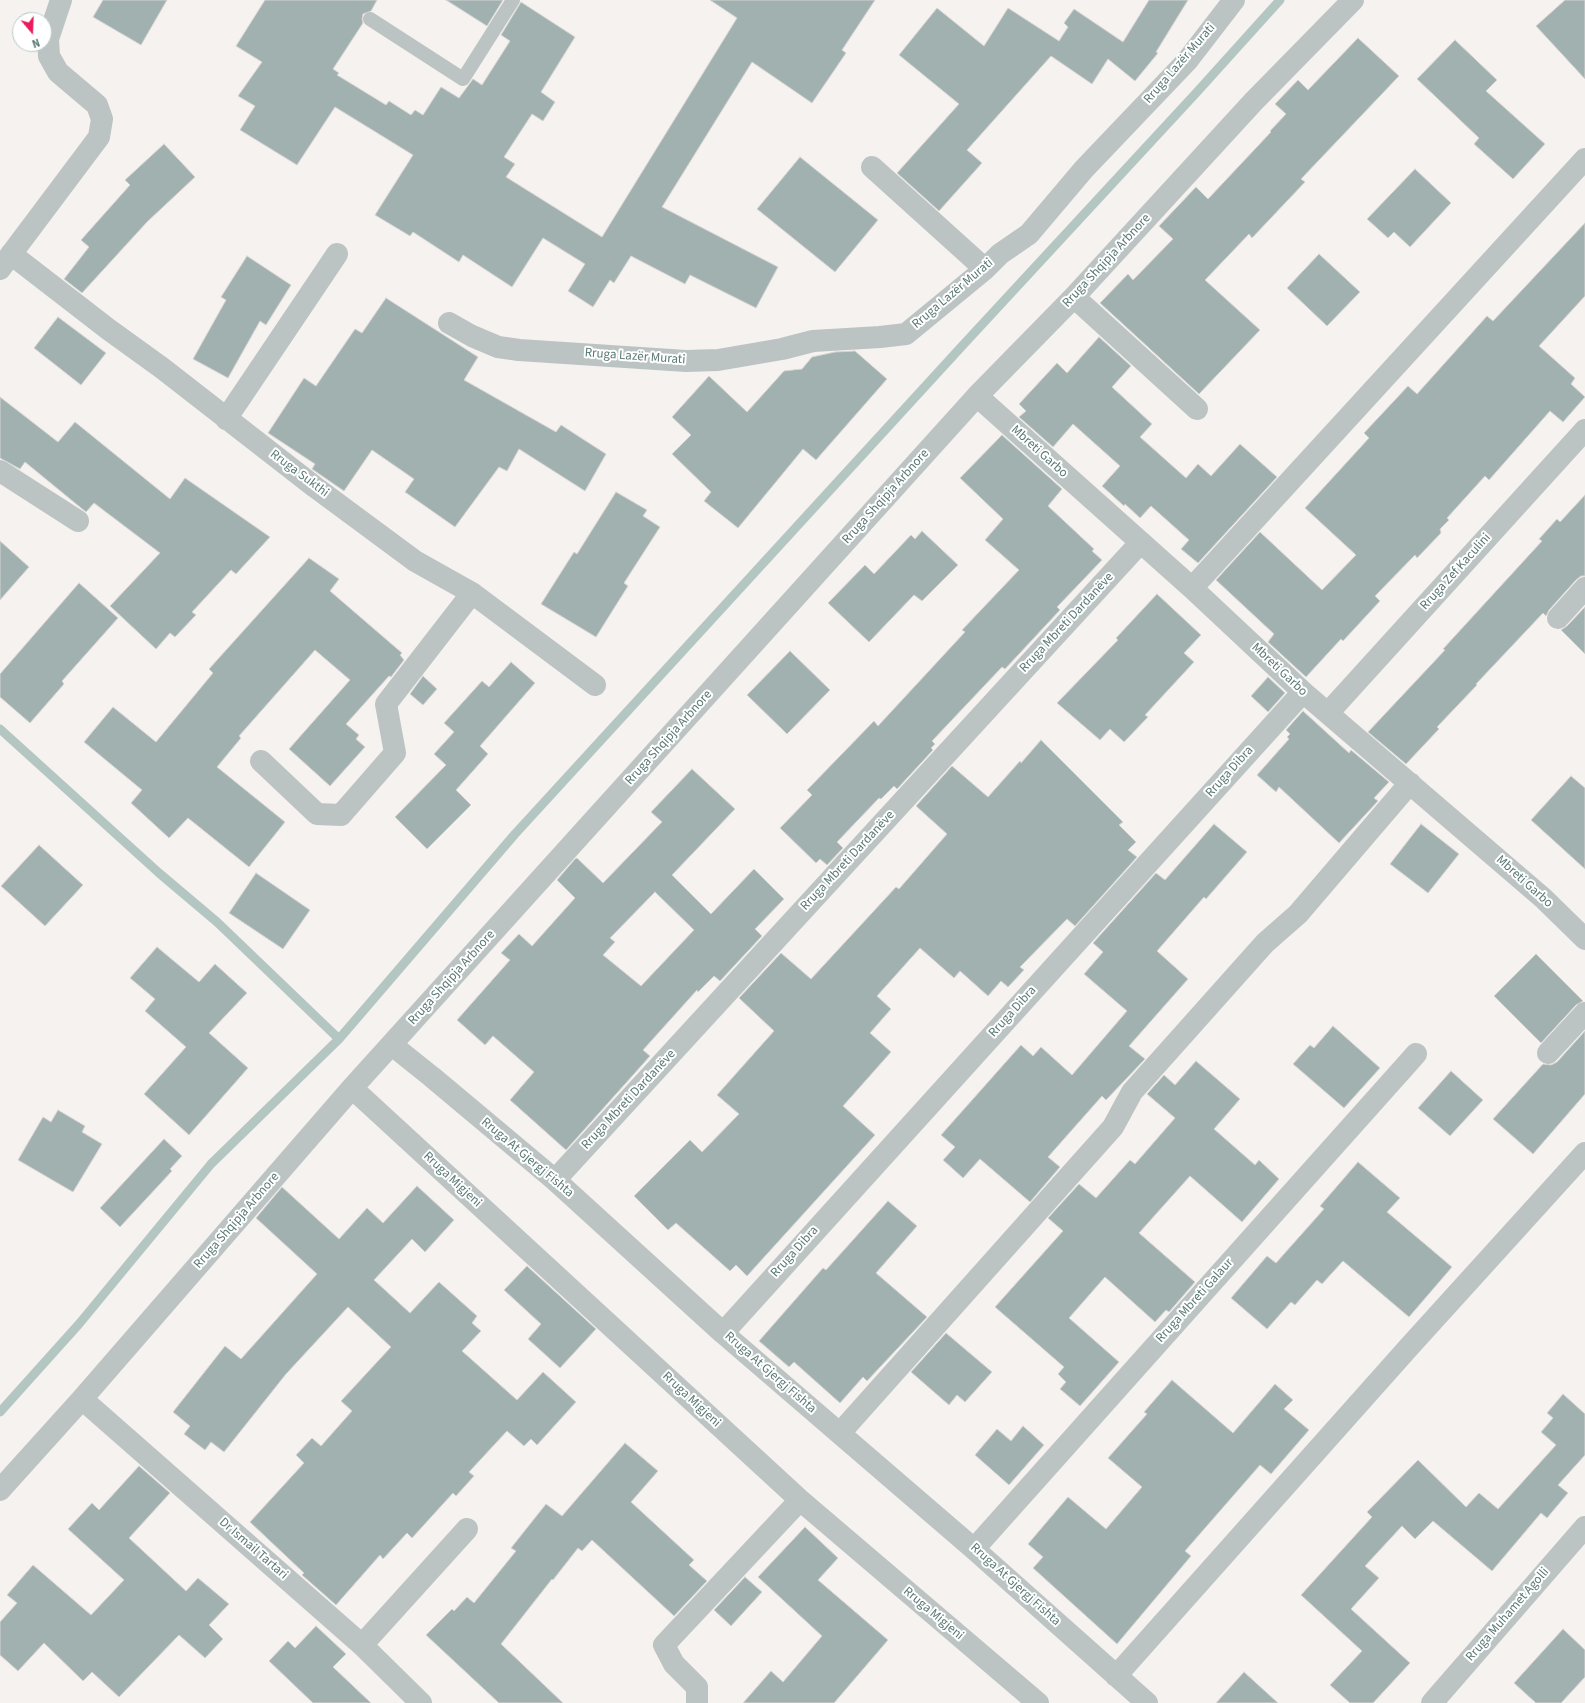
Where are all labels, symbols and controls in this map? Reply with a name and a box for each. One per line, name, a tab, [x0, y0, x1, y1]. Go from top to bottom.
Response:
north arrow	[12, 12, 52, 52]
street label: Rruga Lazër Murati	[1141, 21, 1219, 107]
text: N	[30, 35, 42, 51]
street label: Rruga Shqipja Arbnore	[1060, 211, 1154, 311]
street label: Rruga Lazër Murati	[909, 256, 997, 332]
street label: Rruga Lazër Murati	[584, 346, 686, 368]
street label: Mbreti Garbo	[1007, 422, 1071, 482]
street label: Rruga Shqipja Arbnore	[839, 446, 933, 548]
street label: Rruga Sukthi	[267, 447, 331, 501]
street label: Rruga Zef Kaculini	[1417, 530, 1495, 614]
street label: Rruga Mbreti Dardanëve	[1017, 570, 1117, 676]
street label: Mbreti Garbo	[1248, 640, 1310, 700]
street label: Rruga Shqipja Arbnore	[622, 687, 716, 789]
street label: Rruga Dibra	[1203, 743, 1257, 801]
street label: Rruga Mbreti Dardanëve	[798, 808, 898, 914]
street label: Mbreti Garbo	[1492, 852, 1556, 912]
street label: Rruga Shqipja Arbnore	[405, 927, 499, 1029]
street label: Rruga Dibra	[986, 983, 1040, 1041]
street label: Rruga Mbreti Dardanëve	[579, 1047, 679, 1153]
street label: Rruga At Gjergj Fishta	[478, 1115, 576, 1201]
street label: Rruga Migjeni	[420, 1149, 484, 1211]
street label: Rruga Shqipja Arbnore	[191, 1170, 283, 1272]
street label: Rruga Dibra	[768, 1223, 822, 1281]
street label: Rruga Mbreti Galaur	[1153, 1256, 1237, 1346]
street label: Rruga At Gjergj Fishta	[721, 1329, 819, 1417]
street label: Rruga Migjeni	[659, 1369, 723, 1431]
street label: Dr Ismail Tartari	[215, 1515, 291, 1583]
street label: Rruga At Gjergj Fishta	[967, 1540, 1063, 1630]
street label: Rruga Muhamet Agolli	[1463, 1565, 1553, 1665]
street label: Rruga Migjeni	[900, 1584, 966, 1644]

